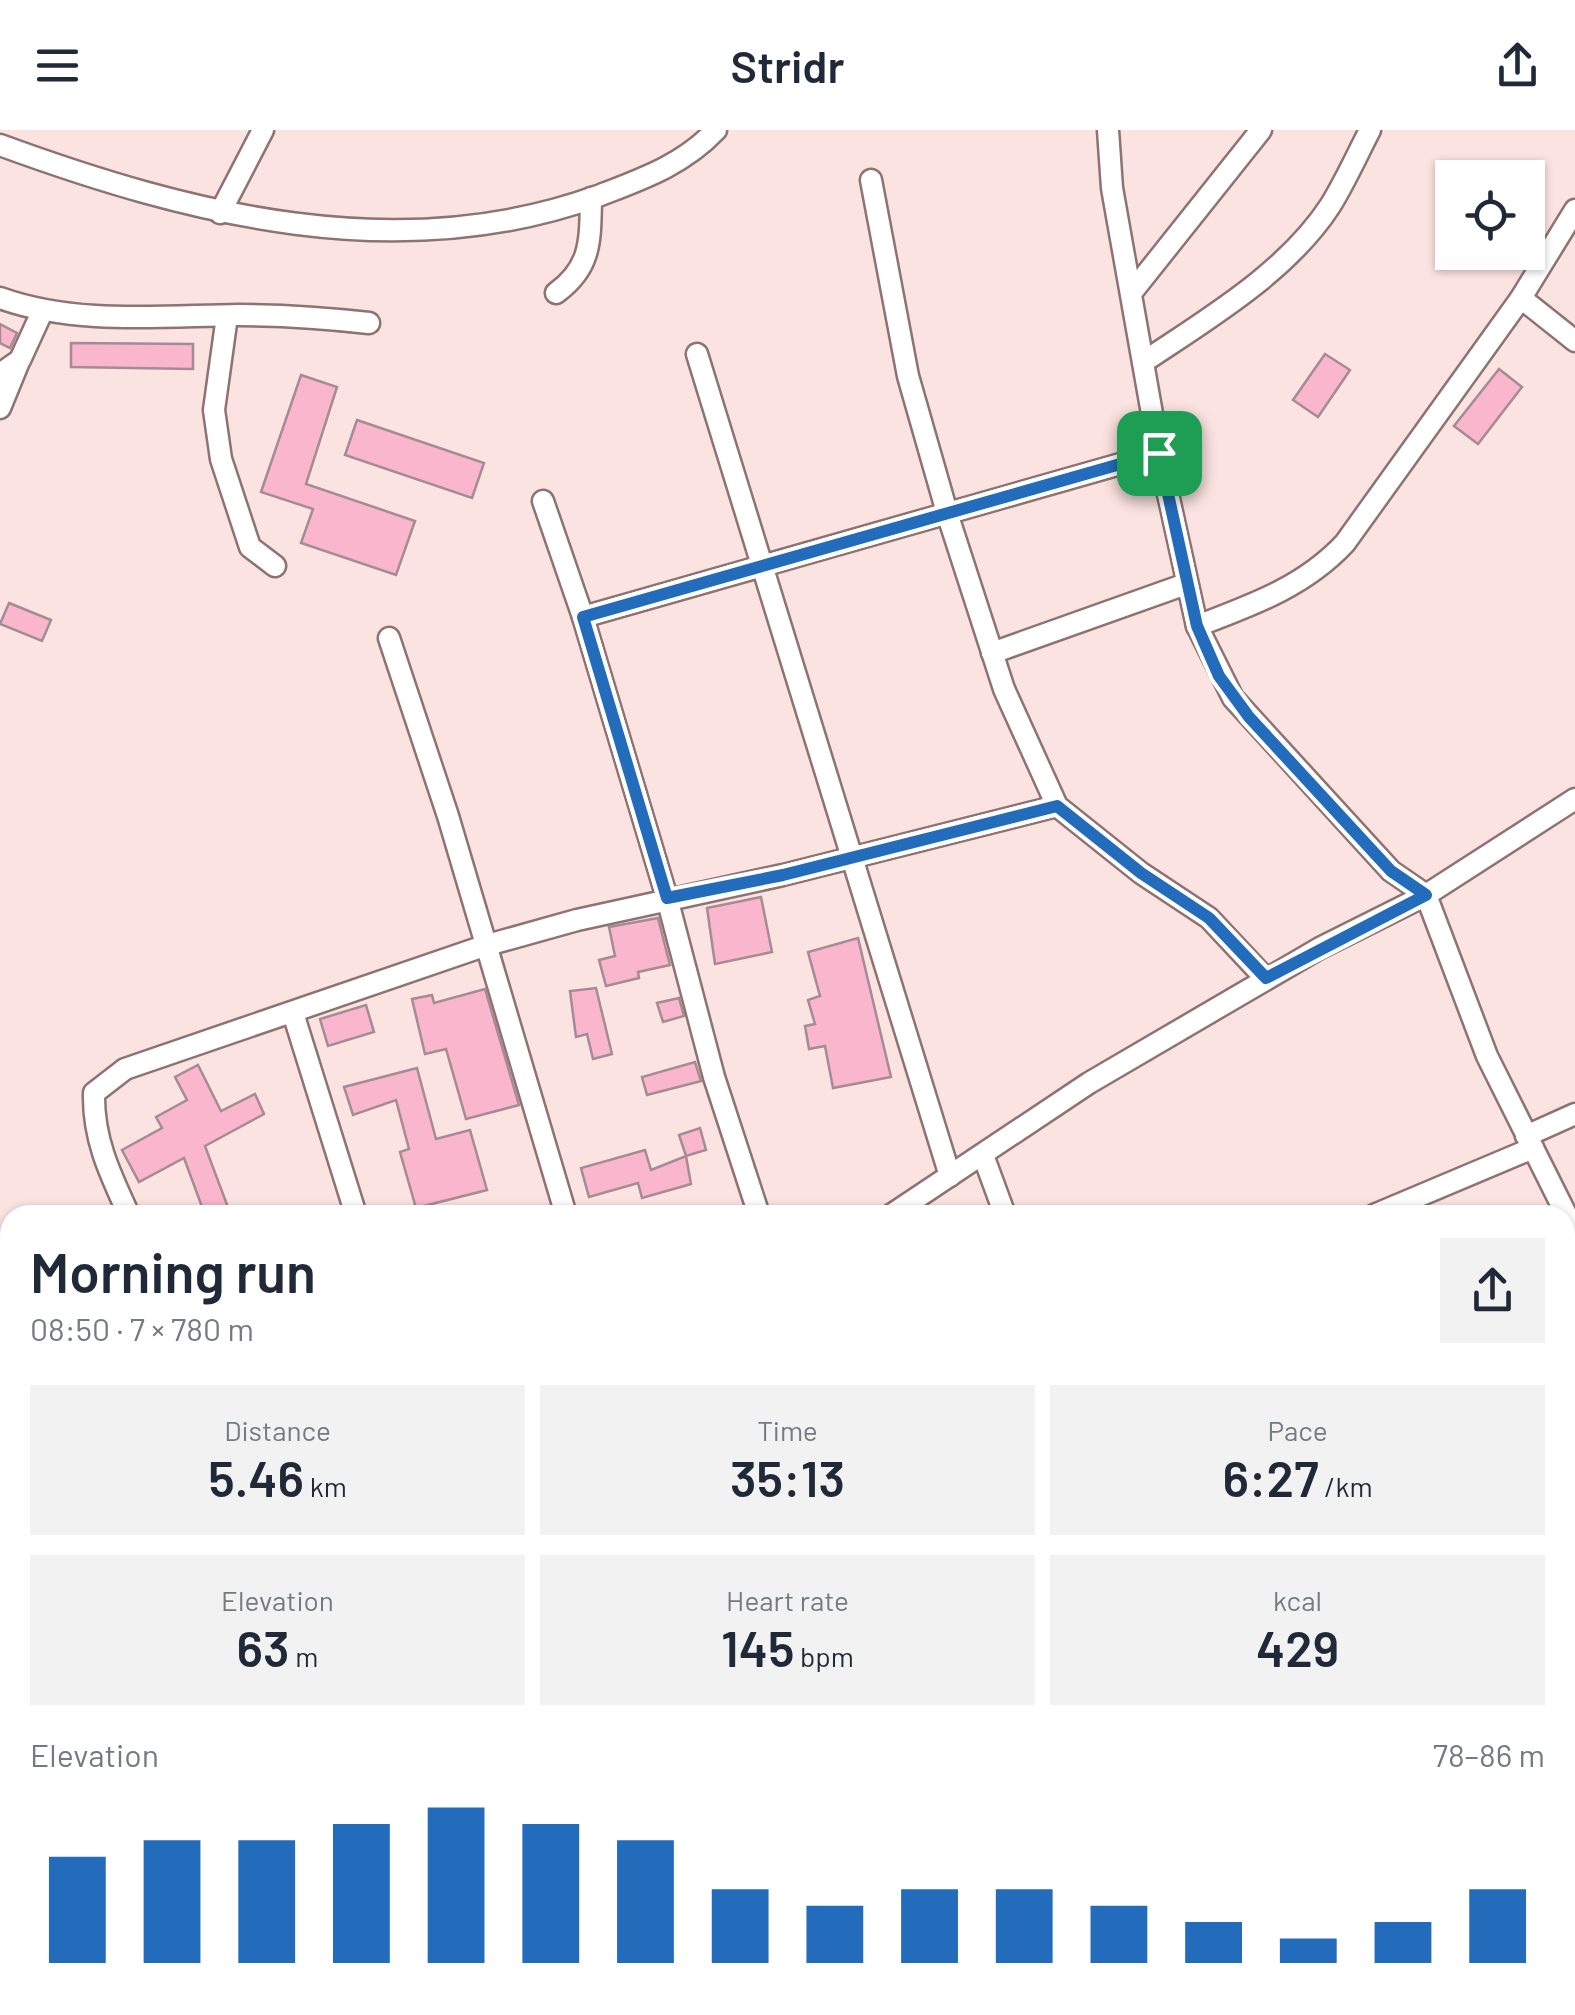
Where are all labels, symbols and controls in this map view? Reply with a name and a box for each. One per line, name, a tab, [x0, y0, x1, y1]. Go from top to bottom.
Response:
icon: menu	[30, 38, 85, 93]
text: Stridr	[731, 38, 844, 92]
icon: share	[1490, 38, 1545, 93]
map controls	[1435, 160, 1545, 270]
button: locate	[1435, 160, 1545, 270]
pin	[1117, 411, 1202, 496]
icon: arrive	[1132, 426, 1187, 481]
text: Morning run	[30, 1238, 316, 1304]
button: share	[1440, 1238, 1545, 1343]
text: 08:50 · 7 × 780 m	[30, 1309, 254, 1347]
text: Distance	[224, 1413, 331, 1447]
text: Time	[757, 1413, 818, 1447]
text: Pace	[1267, 1413, 1328, 1447]
text: 5.46	[208, 1447, 304, 1507]
text: 35:13	[730, 1447, 845, 1507]
text: 6:27	[1222, 1447, 1319, 1507]
text: km	[304, 1469, 347, 1503]
text: /km	[1319, 1469, 1373, 1503]
text: Elevation	[221, 1583, 334, 1617]
text: Heart rate	[726, 1583, 849, 1617]
text: kcal	[1273, 1583, 1322, 1617]
text: 63	[237, 1617, 290, 1677]
text: 145	[721, 1617, 794, 1677]
text: 429	[1256, 1617, 1339, 1677]
text: m	[290, 1639, 318, 1673]
text: bpm	[794, 1639, 854, 1673]
text: Elevation	[30, 1735, 159, 1773]
text: 78–86 m	[1433, 1735, 1545, 1773]

